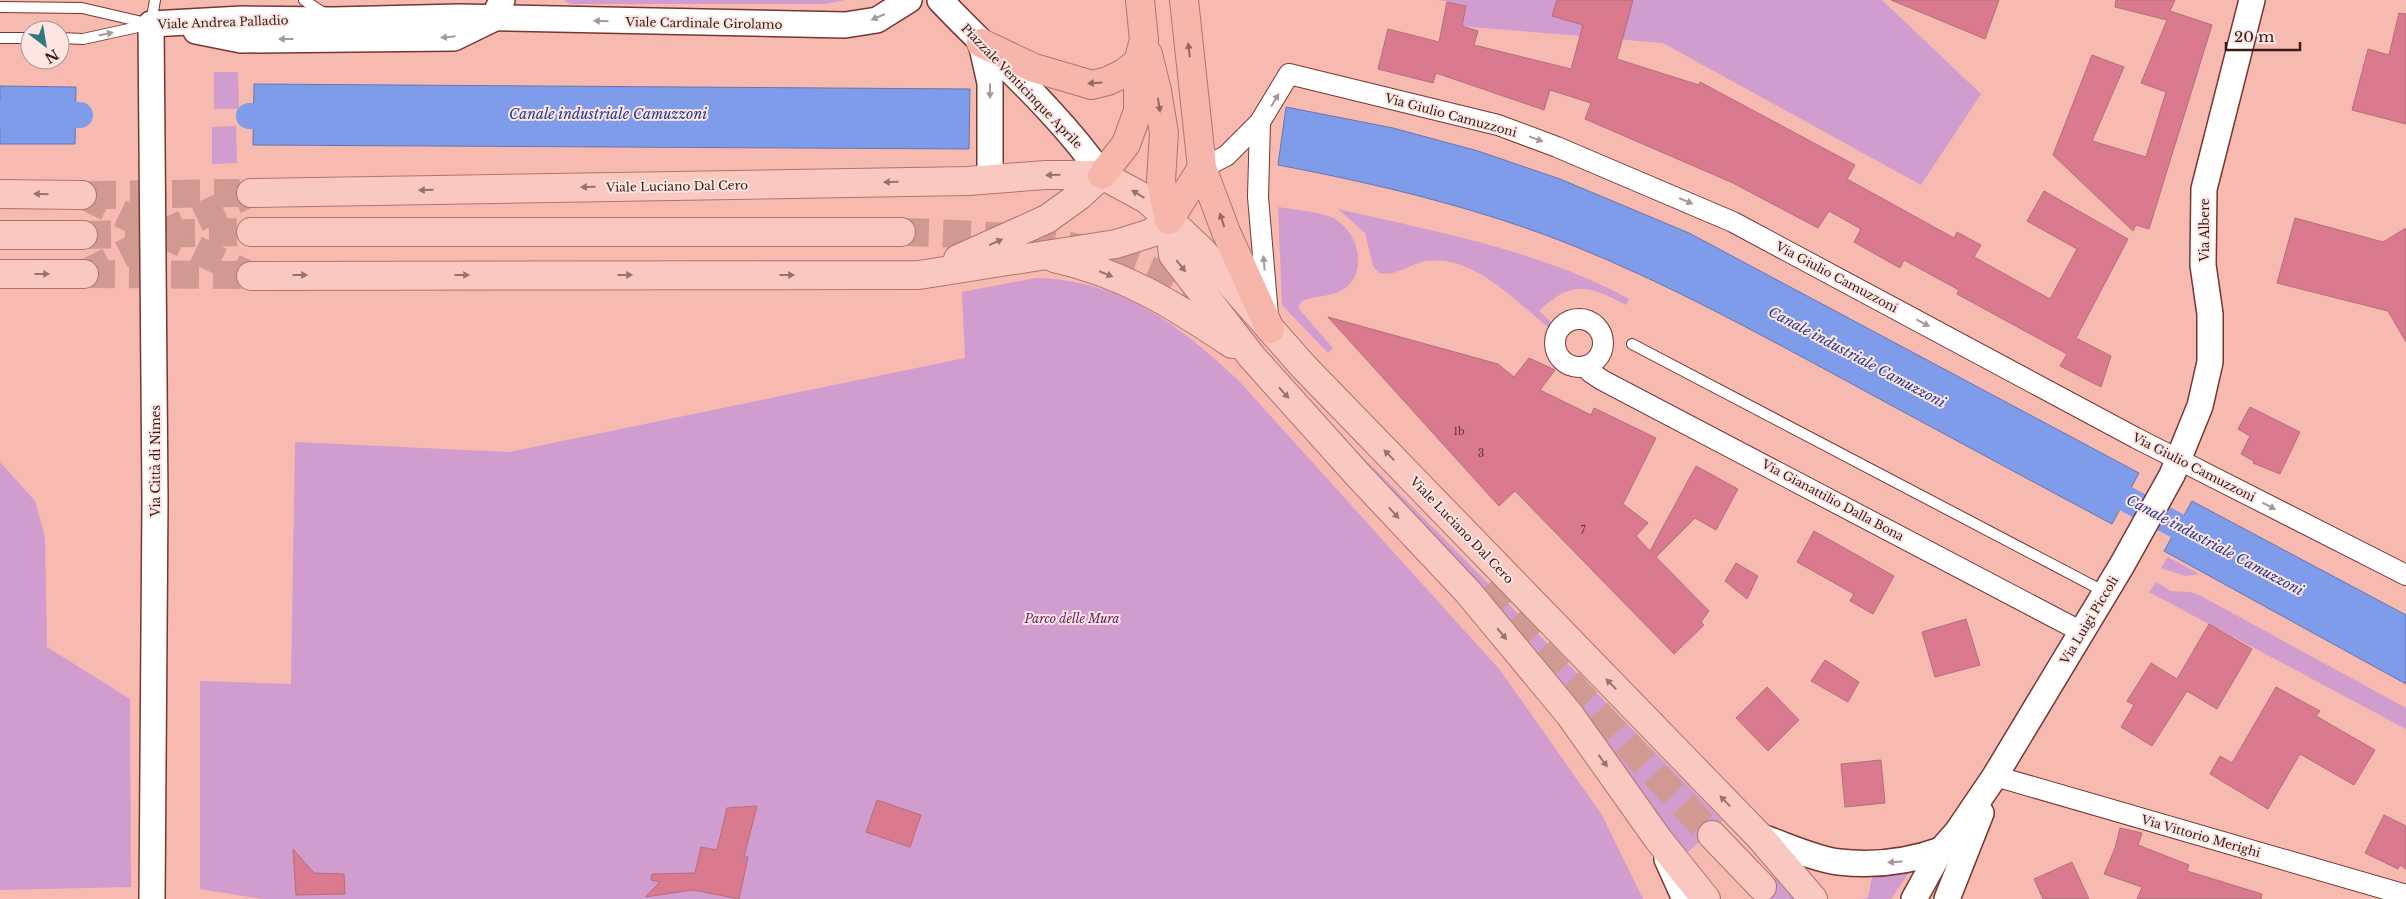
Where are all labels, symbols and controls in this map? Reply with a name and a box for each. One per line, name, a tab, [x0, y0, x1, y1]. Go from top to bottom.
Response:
street label: Viale Andrea Palladio	[156, 12, 289, 32]
one-way arrow	[871, 13, 886, 22]
street label: Viale Cardinale Girolamo	[625, 14, 783, 32]
one-way arrow	[593, 17, 609, 25]
north arrow	[20, 20, 70, 70]
scale bar	[2226, 20, 2300, 52]
street label: Piazzale Venticinque Aprile	[958, 21, 1086, 152]
text: 20 m	[2234, 27, 2274, 46]
one-way arrow	[98, 30, 113, 38]
one-way arrow	[440, 33, 456, 41]
one-way arrow	[278, 35, 294, 43]
one-way arrow	[1185, 41, 1193, 57]
text: N	[41, 45, 62, 67]
one-way arrow	[1087, 79, 1103, 87]
one-way arrow	[986, 83, 994, 99]
street label: Via Giulio Camuzzoni	[1382, 90, 1519, 140]
one-way arrow	[1270, 93, 1279, 107]
one-way arrow	[1156, 97, 1164, 113]
water label: Canale industriale Camuzzoni	[509, 105, 707, 123]
one-way arrow	[1528, 136, 1543, 143]
one-way arrow	[1045, 171, 1061, 179]
street label: Viale Luciano Dal Cero	[605, 177, 748, 195]
one-way arrow	[883, 178, 899, 186]
one-way arrow	[580, 183, 596, 191]
one-way arrow	[418, 186, 434, 194]
one-way arrow	[33, 190, 49, 198]
one-way arrow	[1131, 190, 1144, 199]
one-way arrow	[1679, 198, 1693, 206]
street label: Via Albere	[2197, 198, 2212, 263]
one-way arrow	[1218, 213, 1226, 228]
one-way arrow	[989, 238, 1003, 246]
street label: Via Giulio Camuzzoni	[1773, 238, 1901, 316]
one-way arrow	[1260, 255, 1268, 271]
one-way arrow	[1176, 259, 1187, 272]
one-way arrow	[34, 270, 50, 278]
one-way arrow	[1099, 270, 1113, 278]
one-way arrow	[292, 271, 308, 279]
one-way arrow	[454, 271, 470, 279]
one-way arrow	[617, 271, 633, 279]
one-way arrow	[779, 271, 795, 279]
water label: Canale industriale Camuzzoni	[1765, 303, 1949, 412]
one-way arrow	[1917, 319, 1930, 328]
one-way arrow	[1278, 387, 1289, 399]
street label: Via Città di Nimes	[148, 405, 163, 518]
house number: 1b	[1454, 425, 1465, 438]
street label: Via Giulio Camuzzoni	[2129, 429, 2258, 505]
house number: 3	[1478, 447, 1484, 460]
one-way arrow	[1383, 449, 1395, 461]
street label: Via Gianattilio Dalla Bona	[1758, 456, 1907, 544]
street label: Viale Luciano Dal Cero	[1407, 473, 1517, 586]
water label: Canale industriale Camuzzoni	[2123, 491, 2307, 600]
one-way arrow	[2262, 502, 2276, 510]
one-way arrow	[1388, 507, 1400, 519]
house number: 7	[1580, 524, 1586, 537]
street label: Via Luigi Piccoli	[2056, 573, 2121, 668]
park label: Parco delle Mura	[1024, 611, 1120, 626]
one-way arrow	[1497, 627, 1508, 640]
one-way arrow	[1606, 678, 1618, 690]
one-way arrow	[1598, 754, 1608, 768]
one-way arrow	[1719, 795, 1731, 807]
street label: Via Vittorio Merighi	[2139, 812, 2262, 860]
one-way arrow	[1886, 859, 1902, 867]

